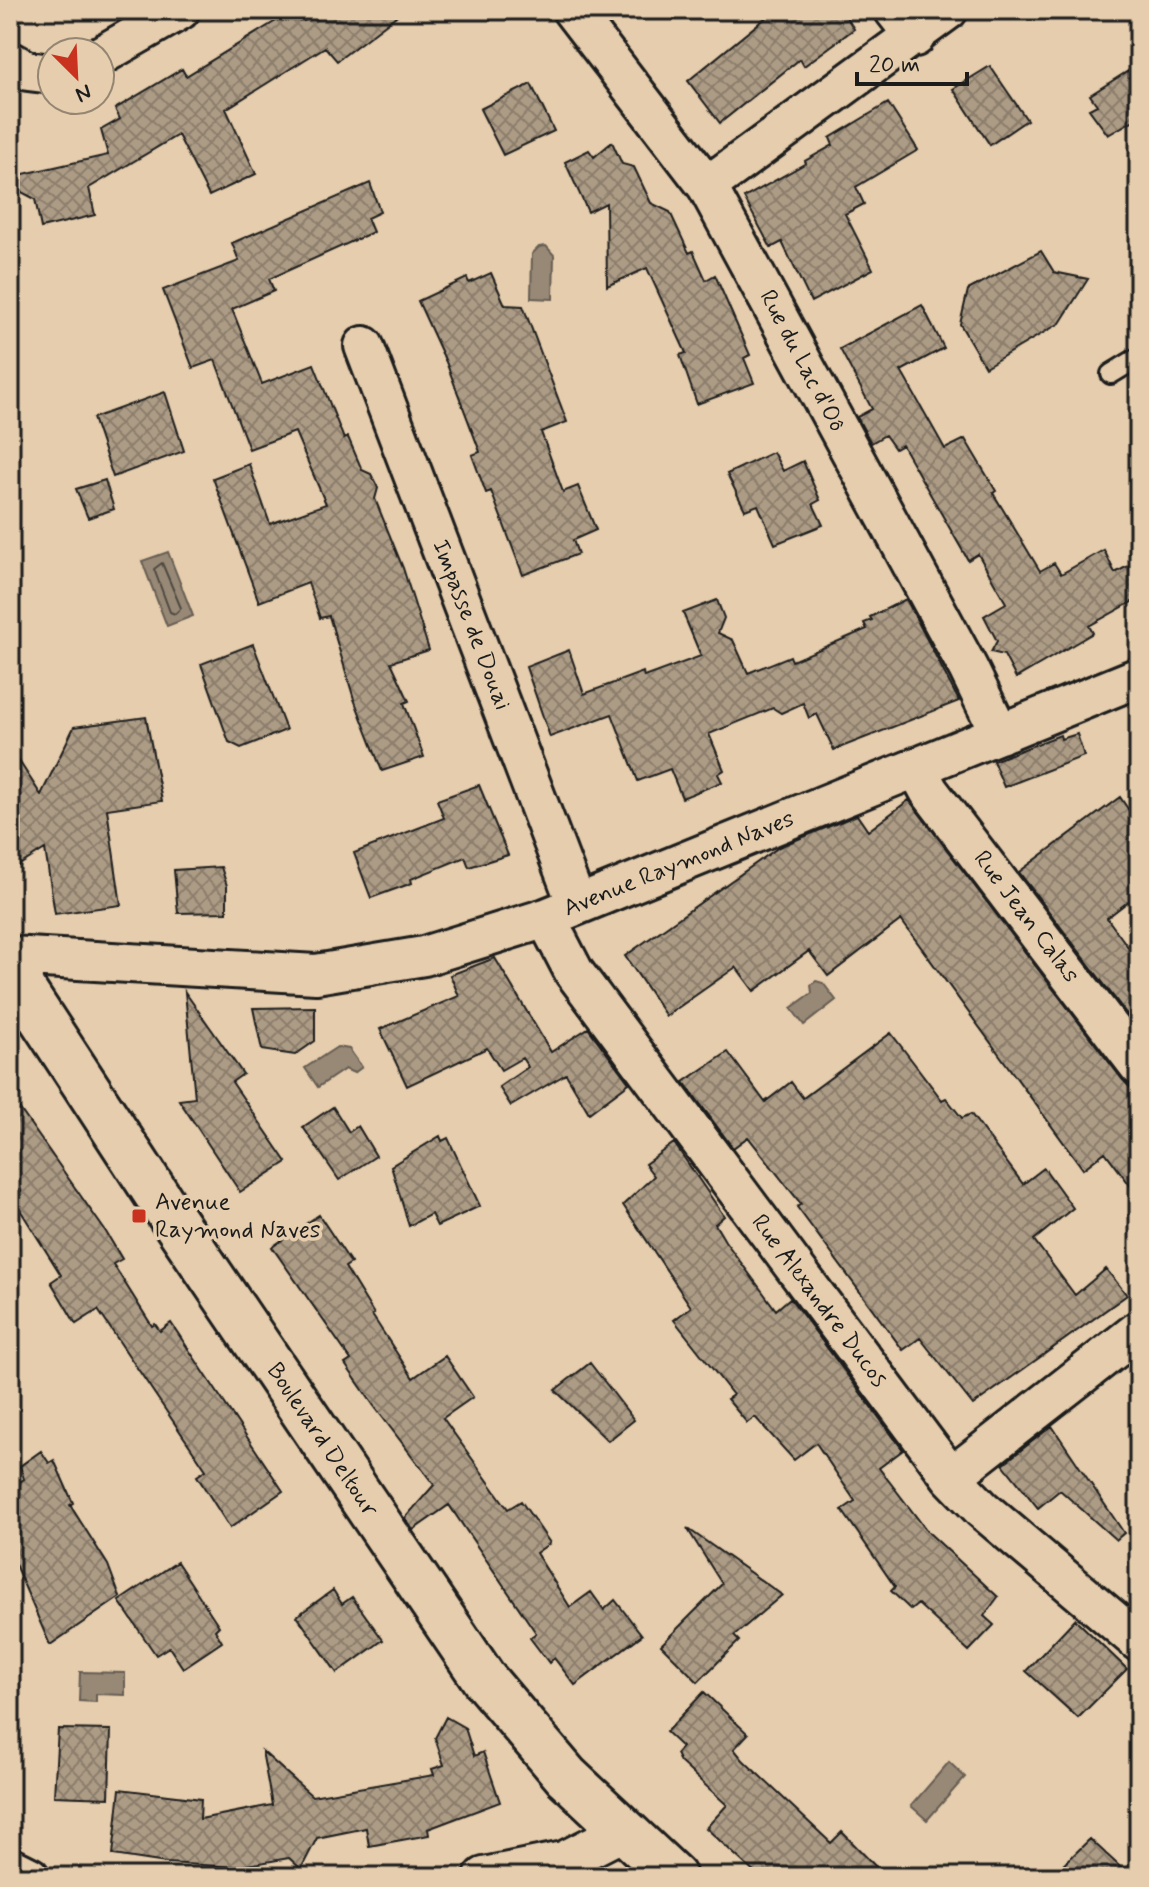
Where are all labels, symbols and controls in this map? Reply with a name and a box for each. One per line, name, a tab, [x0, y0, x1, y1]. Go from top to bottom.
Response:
north arrow	[36, 36, 116, 116]
scale bar	[857, 36, 967, 86]
text: 20 m	[869, 50, 920, 81]
text: N	[71, 77, 96, 108]
street label: Rue du Lac d'Oô	[752, 285, 852, 437]
street label: Impasse de Douai	[424, 535, 518, 715]
street label: Avenue Raymond Naves	[559, 803, 799, 924]
street label: Rue Jean Calas	[966, 845, 1086, 990]
place label: Avenue Raymond Naves	[155, 1187, 321, 1246]
marker: Avenue Raymond Naves	[130, 1207, 148, 1225]
street label: Rue Alexandre Ducos	[744, 1208, 894, 1394]
street label: Boulevard Deltour	[259, 1357, 386, 1524]

